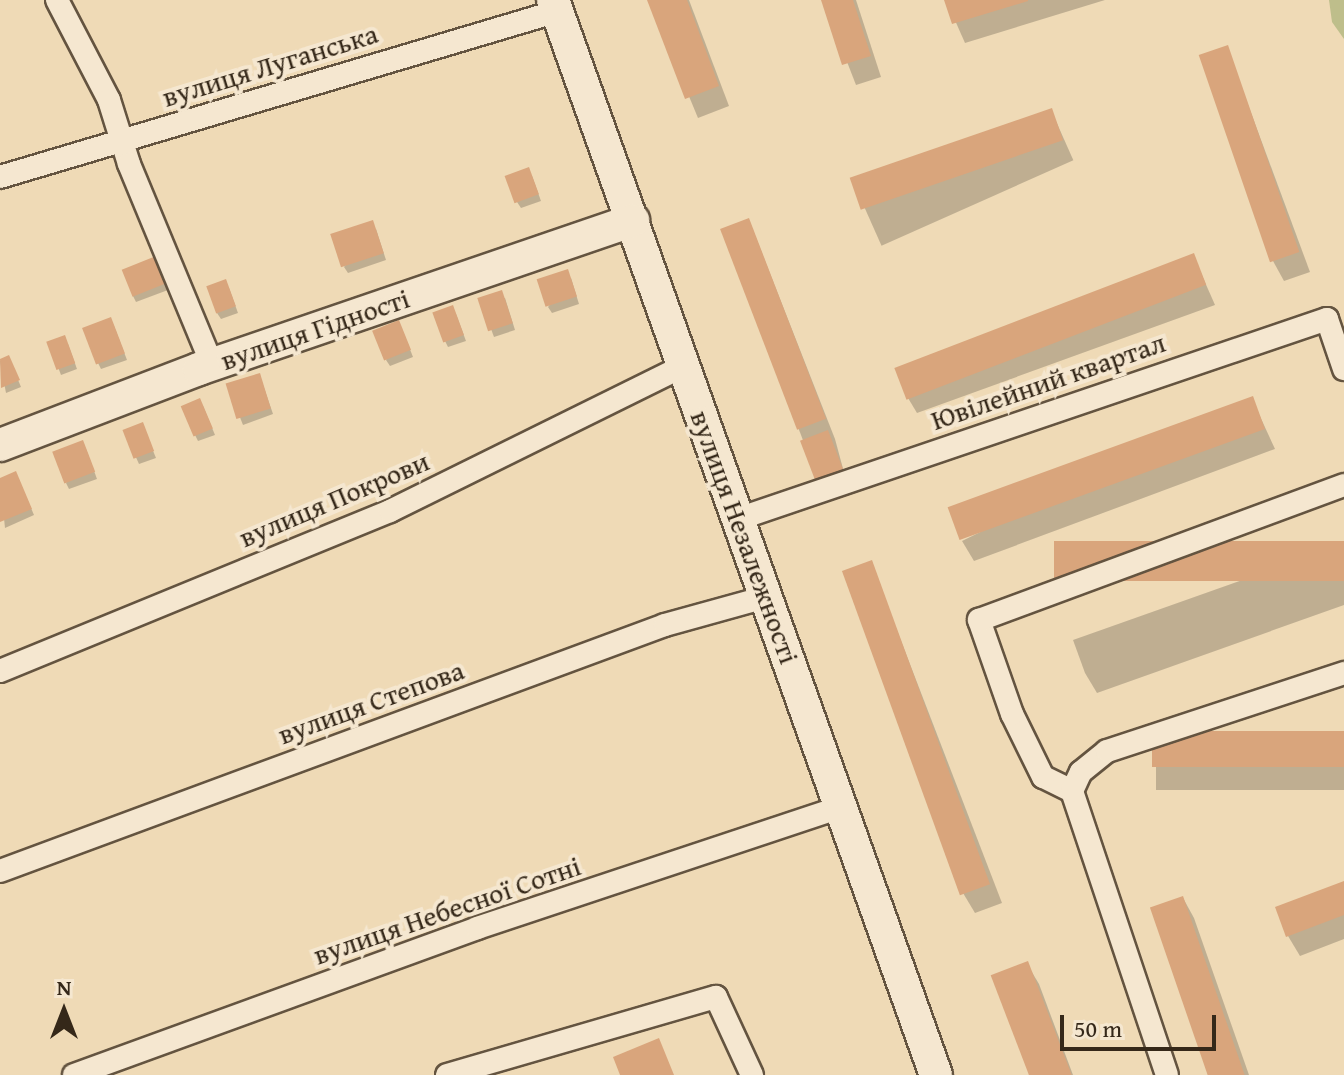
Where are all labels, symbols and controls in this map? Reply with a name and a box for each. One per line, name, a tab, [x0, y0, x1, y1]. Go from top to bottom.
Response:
street label: вулиця Луганська	[158, 16, 382, 114]
street label: вулиця Гідності	[216, 281, 414, 377]
street label: Ювілейний квартал	[927, 325, 1169, 437]
street label: вулиця Незалежності	[684, 406, 806, 668]
street label: вулиця Покрови	[234, 444, 434, 554]
street label: вулиця Степова	[274, 653, 468, 751]
street label: вулиця Небесної Сотні	[309, 849, 585, 971]
north arrow	[24, 971, 104, 1051]
text: N	[57, 971, 71, 1003]
scale bar	[1064, 999, 1220, 1049]
text: 50 m	[1074, 1011, 1122, 1046]

